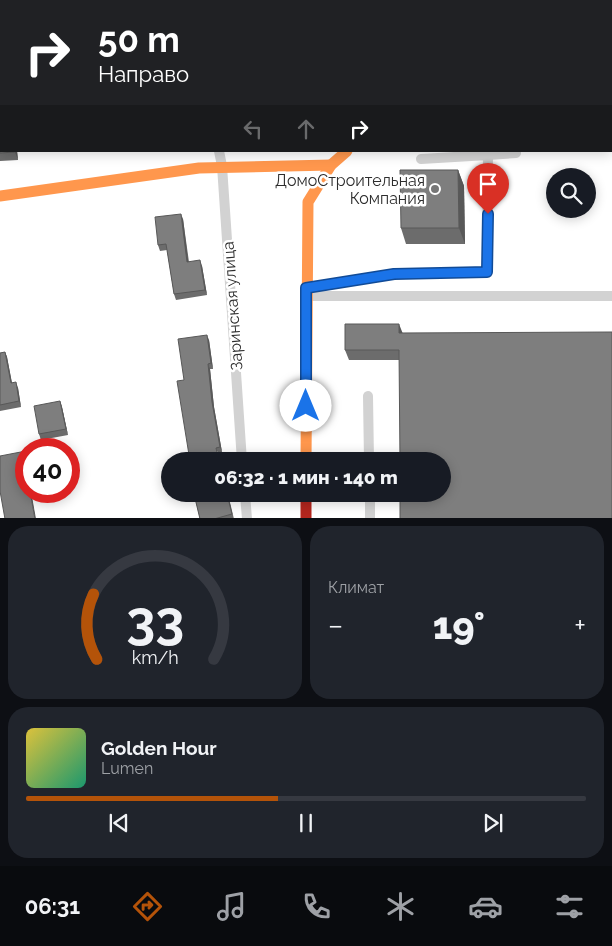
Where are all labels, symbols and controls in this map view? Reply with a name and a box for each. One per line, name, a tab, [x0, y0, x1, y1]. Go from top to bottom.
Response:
text: 50 m	[98, 19, 180, 60]
icon: right	[15, 20, 80, 85]
text: Направо	[98, 61, 189, 87]
icon: left	[239, 115, 267, 143]
icon: ahead	[292, 115, 320, 143]
icon: right	[345, 115, 373, 143]
pin	[467, 163, 509, 214]
map controls	[546, 168, 596, 218]
button: search	[546, 168, 596, 218]
icon: arrive	[474, 170, 502, 198]
place label: ДомоСтроительная Компания	[275, 171, 425, 208]
marker: ДомоСтроительная Компания	[429, 183, 441, 195]
street label: Заринская улица	[219, 241, 246, 371]
position arrow	[279, 379, 331, 431]
speed limit sign: 40	[15, 438, 80, 503]
text: 06:32 · 1 мин · 140 m	[214, 466, 398, 488]
text: Климат	[328, 578, 384, 597]
text: 33	[126, 589, 184, 650]
text: 19°	[433, 603, 485, 648]
text: −	[328, 609, 343, 642]
text: +	[574, 609, 586, 642]
text: km/h	[131, 647, 179, 668]
text: Golden Hour	[101, 737, 217, 759]
text: Lumen	[101, 759, 153, 778]
icon: previous	[105, 809, 133, 837]
icon: pause	[292, 809, 320, 837]
icon: next	[479, 809, 507, 837]
icon: directions	[130, 889, 165, 924]
icon: music	[214, 889, 249, 924]
icon: phone	[299, 889, 334, 924]
icon: climate	[383, 889, 418, 924]
icon: car	[468, 889, 503, 924]
icon: filters	[552, 889, 587, 924]
text: 06:31	[25, 893, 80, 919]

